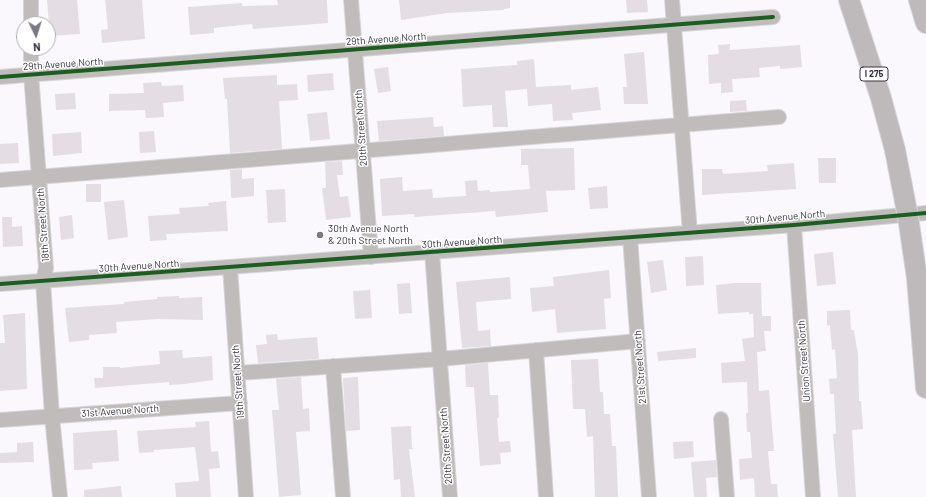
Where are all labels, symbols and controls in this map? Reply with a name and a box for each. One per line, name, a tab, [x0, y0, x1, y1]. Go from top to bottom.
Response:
north arrow	[16, 16, 56, 56]
street label: 29th Avenue North	[345, 30, 427, 48]
text: N	[33, 41, 41, 54]
street label: 29th Avenue North	[22, 55, 104, 73]
road number: I 275	[860, 67, 888, 81]
street label: 20th Street North	[352, 89, 370, 167]
street label: 18th Street North	[34, 188, 52, 262]
street label: 30th Avenue North	[744, 208, 826, 226]
place label: 30th Avenue North & 20th Street North	[328, 223, 413, 246]
marker: 30th Avenue North & 20th Street North	[315, 230, 325, 240]
street label: 30th Avenue North	[421, 233, 503, 251]
street label: 30th Avenue North	[98, 257, 180, 275]
street label: Union Street North	[795, 320, 813, 402]
street label: 21st Street North	[631, 330, 649, 404]
street label: 19th Street North	[229, 345, 247, 419]
street label: 31st Avenue North	[81, 402, 159, 420]
street label: 20th Street North	[437, 407, 455, 485]

